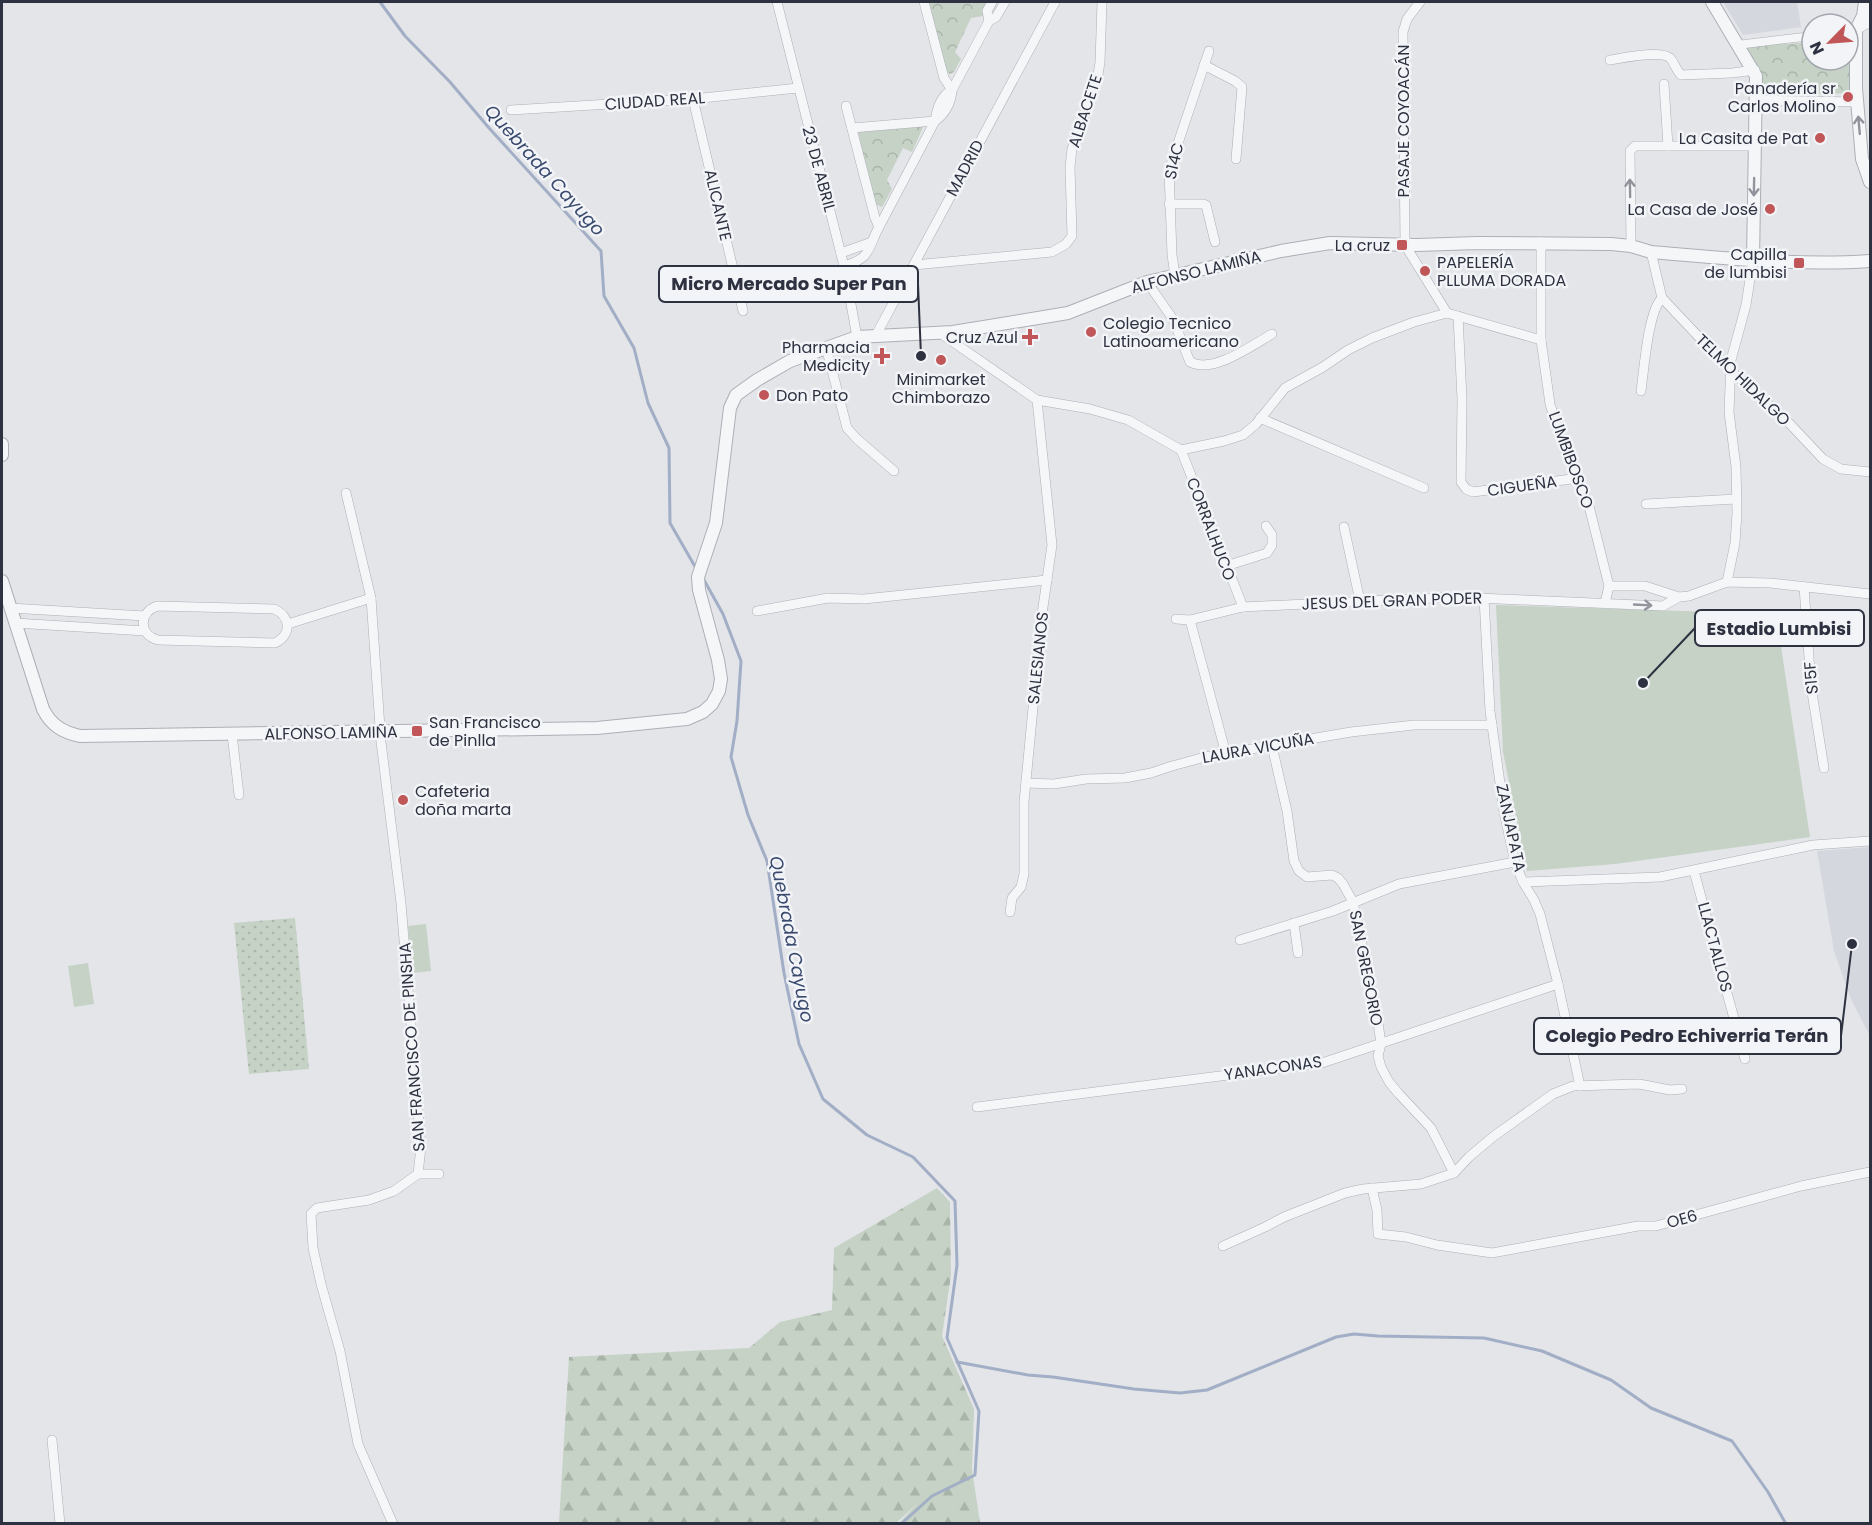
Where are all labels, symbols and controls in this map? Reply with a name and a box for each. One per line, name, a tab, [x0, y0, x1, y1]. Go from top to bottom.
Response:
north arrow	[1800, 12, 1860, 72]
text: N	[1804, 38, 1830, 58]
street label: PASAJE COYOACÁN	[1392, 44, 1415, 198]
street label: ALBACETE	[1062, 71, 1108, 151]
place label: Panadería sr Carlos Molino	[1728, 77, 1836, 118]
street label: CIUDAD REAL	[604, 86, 706, 116]
marker: Panadería sr Carlos Molino	[1841, 90, 1855, 104]
water label: Quebrada Cayugo	[479, 99, 611, 241]
one-way arrow	[1853, 116, 1864, 136]
street label: 23 DE ABRIL	[797, 124, 841, 214]
place label: La Casita de Pat	[1679, 127, 1808, 150]
marker: La Casita de Pat	[1813, 131, 1827, 145]
street label: MADRID	[941, 136, 989, 200]
street label: S14C	[1159, 140, 1189, 182]
street label: ALICANTE	[699, 167, 737, 243]
one-way arrow	[1748, 177, 1759, 197]
one-way arrow	[1625, 178, 1636, 198]
place label: La Casa de José	[1627, 198, 1758, 221]
marker: La Casa de José	[1763, 202, 1777, 216]
place label: La cruz	[1335, 234, 1390, 257]
marker: La cruz	[1395, 238, 1409, 252]
place label: Capilla de lumbisi	[1704, 243, 1787, 284]
street label: ALFONSO LAMIÑA	[1129, 245, 1264, 299]
place label: PAPELERÍA PLLUMA DORADA	[1437, 251, 1566, 292]
marker: Capilla de lumbisi	[1792, 256, 1806, 270]
marker: PAPELERÍA PLLUMA DORADA	[1418, 264, 1432, 278]
callout: Micro Mercado Super Pan	[659, 266, 918, 302]
text: Micro Mercado Super Pan	[671, 271, 907, 296]
place label: Colegio Tecnico Latinoamericano	[1103, 312, 1239, 353]
marker: Colegio Tecnico Latinoamericano	[1084, 325, 1098, 339]
place label: Cruz Azul	[946, 326, 1018, 349]
street label: TELMO HIDALGO	[1691, 329, 1795, 431]
marker: Cruz Azul	[1023, 330, 1037, 344]
place label: Pharmacia Medicity	[782, 336, 870, 377]
marker: Pharmacia Medicity	[875, 349, 889, 363]
marker: Minimarket Chimborazo	[934, 353, 948, 367]
place label: Minimarket Chimborazo	[892, 368, 990, 409]
place label: Don Pato	[776, 384, 848, 407]
marker: Don Pato	[757, 388, 771, 402]
street label: LUMBIBOSCO	[1543, 408, 1599, 512]
street label: CIGUEÑA	[1486, 470, 1558, 502]
street label: CORRALHUCO	[1181, 474, 1241, 584]
street label: JESUS DEL GRAN PODER	[1301, 586, 1483, 616]
one-way arrow	[1633, 599, 1653, 610]
callout: Estadio Lumbisi	[1695, 610, 1864, 646]
street label: SALESIANOS	[1022, 611, 1054, 705]
text: Estadio Lumbisi	[1707, 616, 1851, 641]
street label: S15F	[1798, 661, 1824, 695]
place label: San Francisco de Pinlla	[429, 711, 541, 752]
street label: ALFONSO LAMIÑA	[264, 720, 398, 746]
marker: San Francisco de Pinlla	[410, 724, 424, 738]
street label: LAURA VICUÑA	[1200, 727, 1316, 769]
place label: Cafeteria doña marta	[415, 780, 511, 821]
street label: ZANJAPATA	[1490, 782, 1532, 874]
marker: Cafeteria doña marta	[396, 793, 410, 807]
water label: Quebrada Cayugo	[764, 854, 820, 1024]
street label: LLACTALLOS	[1692, 899, 1738, 995]
street label: SAN GREGORIO	[1344, 908, 1388, 1028]
street label: SAN FRANCISCO DE PINSHA	[393, 941, 431, 1152]
callout: Colegio Pedro Echiverria Terán	[1534, 1018, 1841, 1054]
text: Colegio Pedro Echiverria Terán	[1546, 1023, 1828, 1048]
street label: YANACONAS	[1223, 1050, 1323, 1086]
street label: OE6	[1664, 1204, 1700, 1234]

